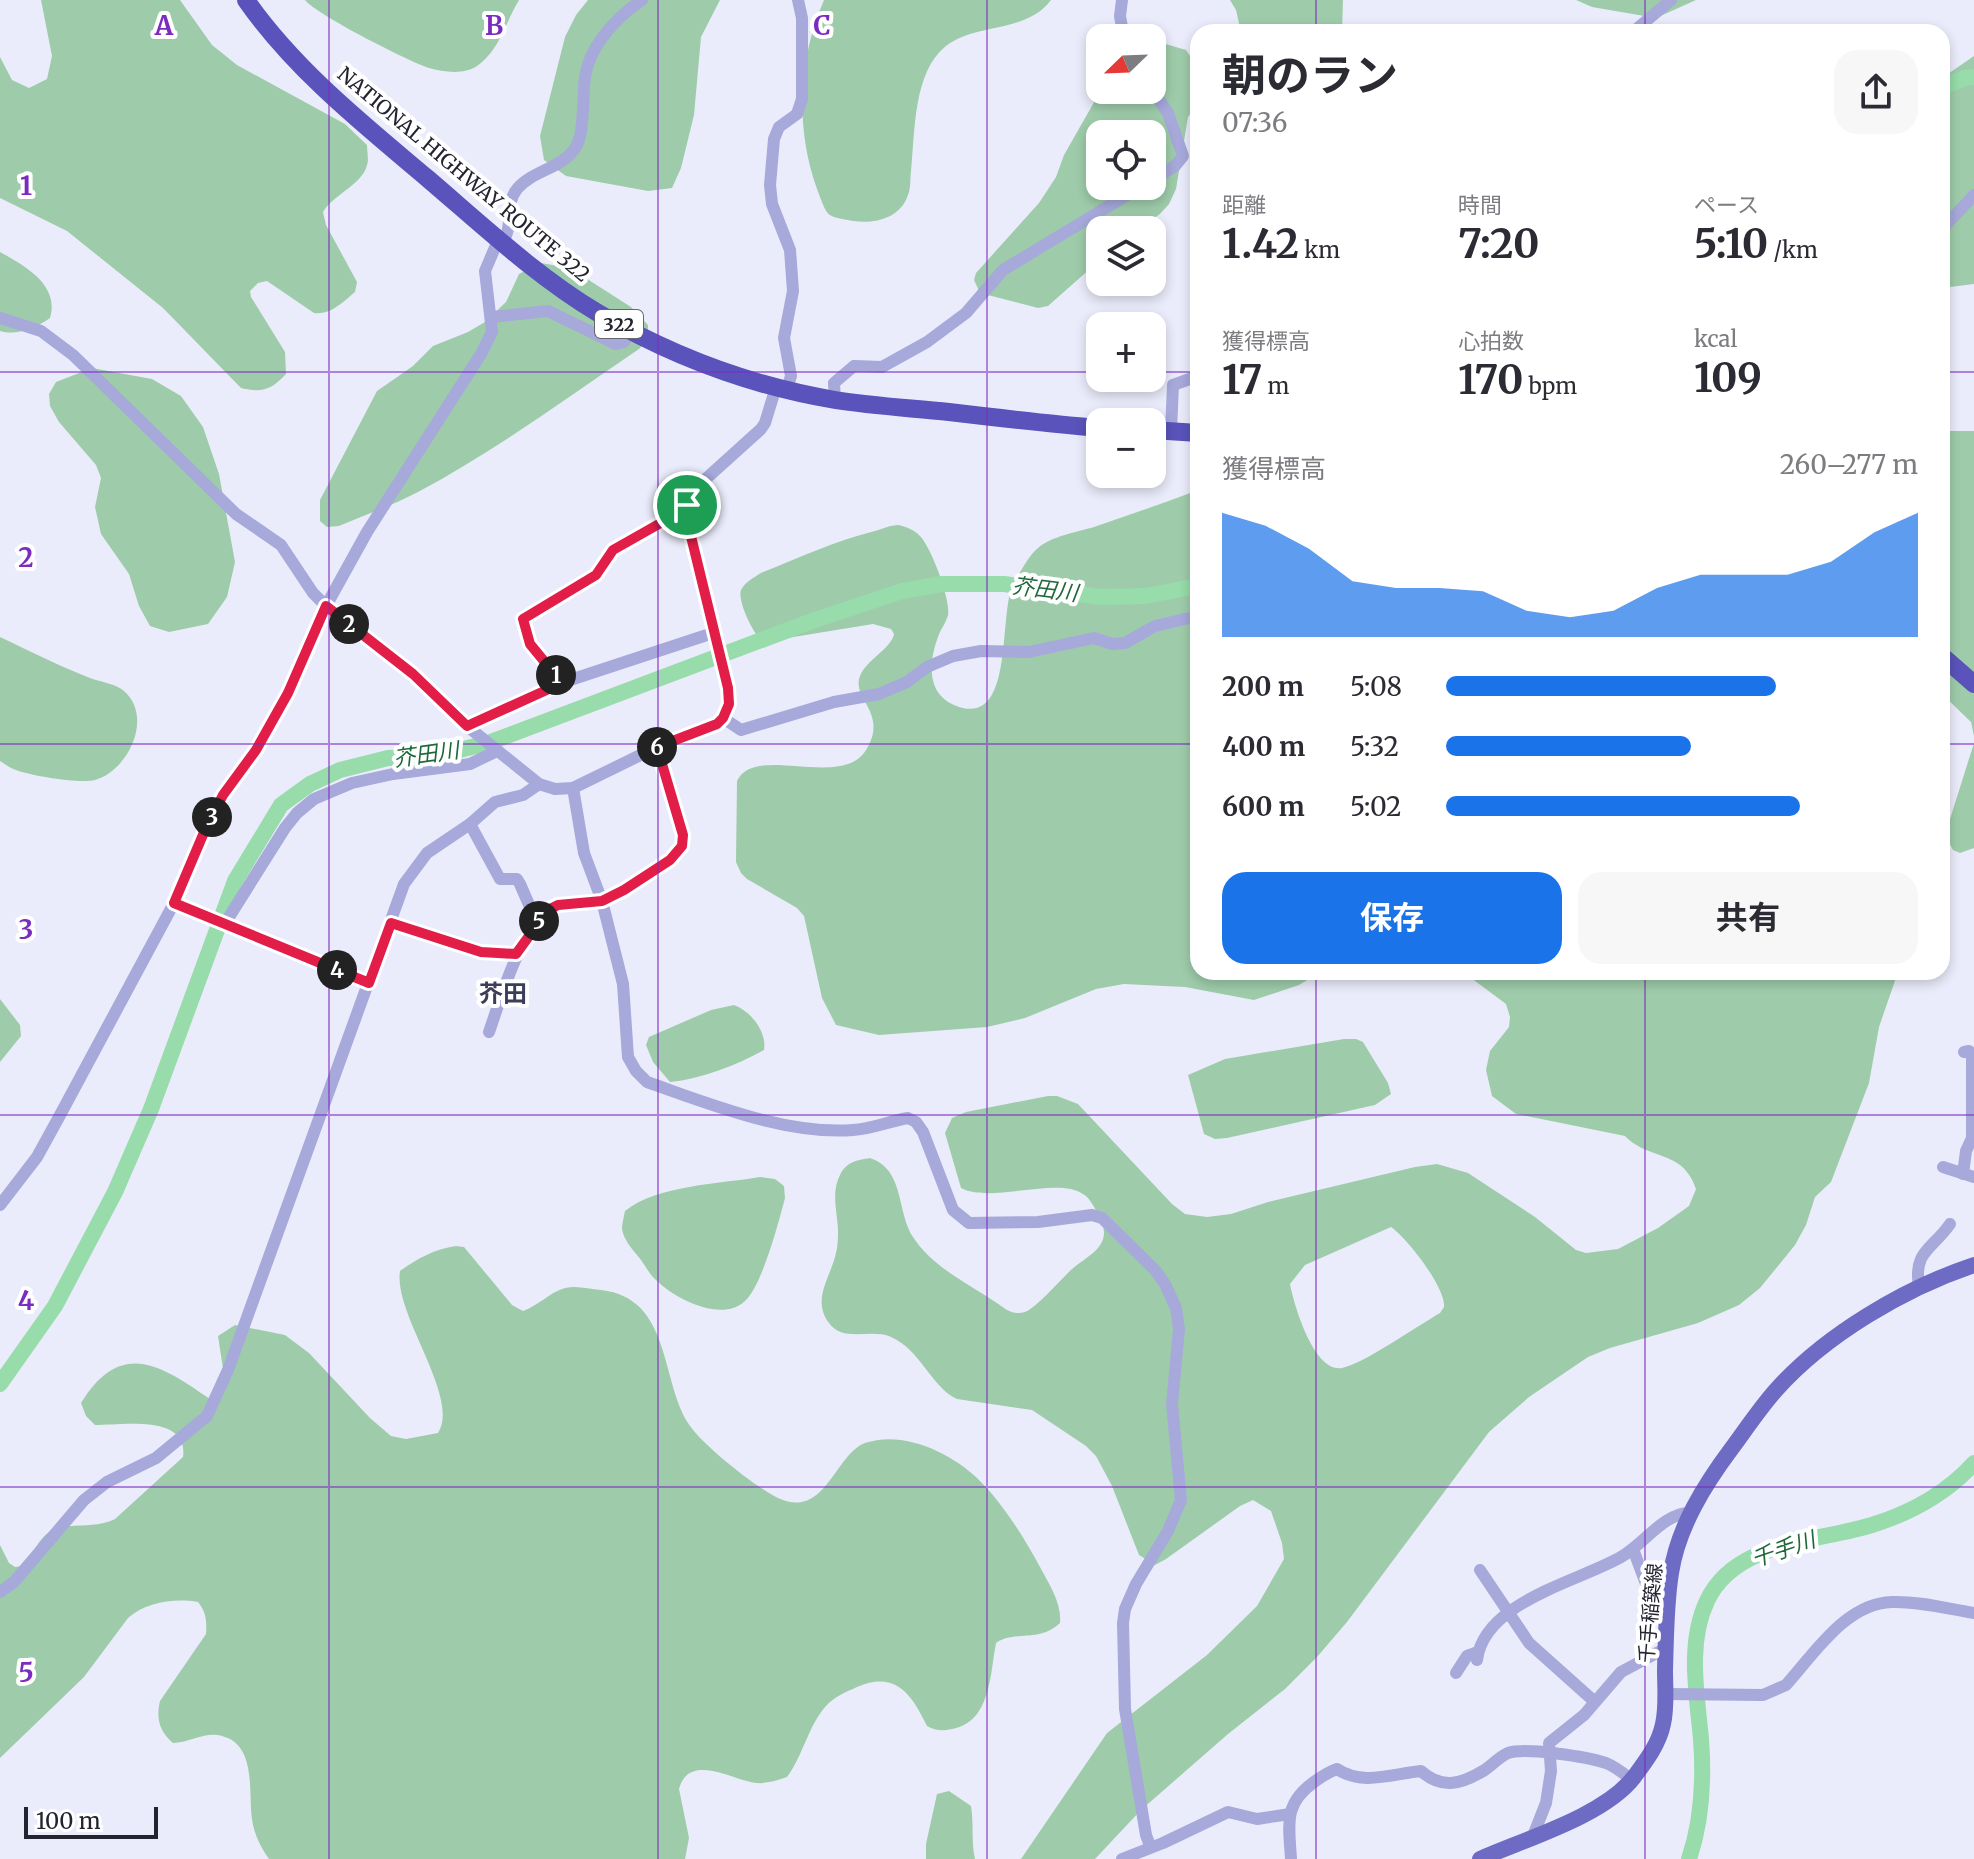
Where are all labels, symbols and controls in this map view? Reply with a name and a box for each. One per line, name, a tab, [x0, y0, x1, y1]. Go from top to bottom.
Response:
text: A	[154, 9, 174, 42]
text: B	[485, 9, 503, 42]
text: C	[813, 9, 831, 42]
north arrow	[1086, 24, 1166, 104]
map controls	[1086, 24, 1166, 488]
text: 朝のラン	[1222, 48, 1398, 103]
button: share	[1834, 50, 1918, 134]
street label: NATIONAL HIGHWAY ROUTE 322	[333, 61, 595, 287]
text: 07:36	[1222, 106, 1288, 139]
button: locate	[1086, 120, 1166, 200]
text: 1	[20, 169, 32, 202]
text: 距離	[1222, 191, 1266, 219]
text: 時間	[1458, 191, 1502, 219]
text: ペース	[1694, 191, 1759, 219]
button: layers	[1086, 216, 1166, 296]
text: 1.42	[1222, 219, 1299, 269]
text: 7:20	[1458, 219, 1540, 269]
text: 5:10	[1694, 219, 1768, 269]
text: km	[1299, 236, 1340, 264]
text: /km	[1768, 236, 1818, 264]
road number: 322	[595, 310, 643, 338]
button: +	[1086, 312, 1166, 392]
text: kcal	[1694, 325, 1737, 353]
text: 獲得標高	[1222, 327, 1310, 355]
text: 心拍数	[1458, 327, 1524, 355]
text: 109	[1694, 353, 1762, 403]
text: 17	[1222, 355, 1262, 405]
text: 170	[1458, 355, 1523, 405]
text: m	[1262, 372, 1289, 400]
text: bpm	[1523, 372, 1577, 400]
button: −	[1086, 408, 1166, 488]
text: 260–277 m	[1780, 448, 1918, 481]
text: 獲得標高	[1222, 452, 1326, 485]
pin	[653, 471, 721, 539]
icon: arrive	[665, 483, 709, 527]
text: 2	[18, 541, 34, 574]
water label: 芥田川	[1011, 571, 1081, 607]
pin: 2	[329, 604, 369, 644]
text: 2	[343, 610, 355, 638]
pin: 1	[536, 655, 576, 695]
text: 1	[551, 661, 561, 689]
text: 200 m	[1222, 670, 1304, 703]
text: 5:08	[1350, 670, 1402, 703]
pin: 6	[637, 727, 677, 767]
text: 400 m	[1222, 730, 1305, 763]
text: 5:32	[1350, 730, 1399, 763]
text: 6	[650, 733, 664, 761]
water label: 芥田川	[391, 735, 463, 772]
text: 600 m	[1222, 790, 1305, 823]
text: 5:02	[1350, 790, 1401, 823]
pin: 3	[192, 797, 232, 837]
text: 3	[206, 803, 218, 831]
button: 保存	[1222, 872, 1562, 964]
button: 共有	[1578, 872, 1918, 964]
pin: 5	[519, 901, 559, 941]
text: 5	[533, 907, 545, 935]
text: 3	[19, 913, 33, 946]
pin: 4	[317, 950, 357, 990]
text: 4	[330, 956, 344, 984]
district label: 芥田	[479, 978, 527, 1009]
text: 4	[18, 1284, 35, 1317]
water label: 千手川	[1747, 1524, 1821, 1573]
street label: 千手稲築線	[1633, 1562, 1667, 1664]
text: 5	[18, 1656, 34, 1689]
scale bar	[24, 1803, 158, 1839]
text: 100 m	[36, 1807, 101, 1835]

